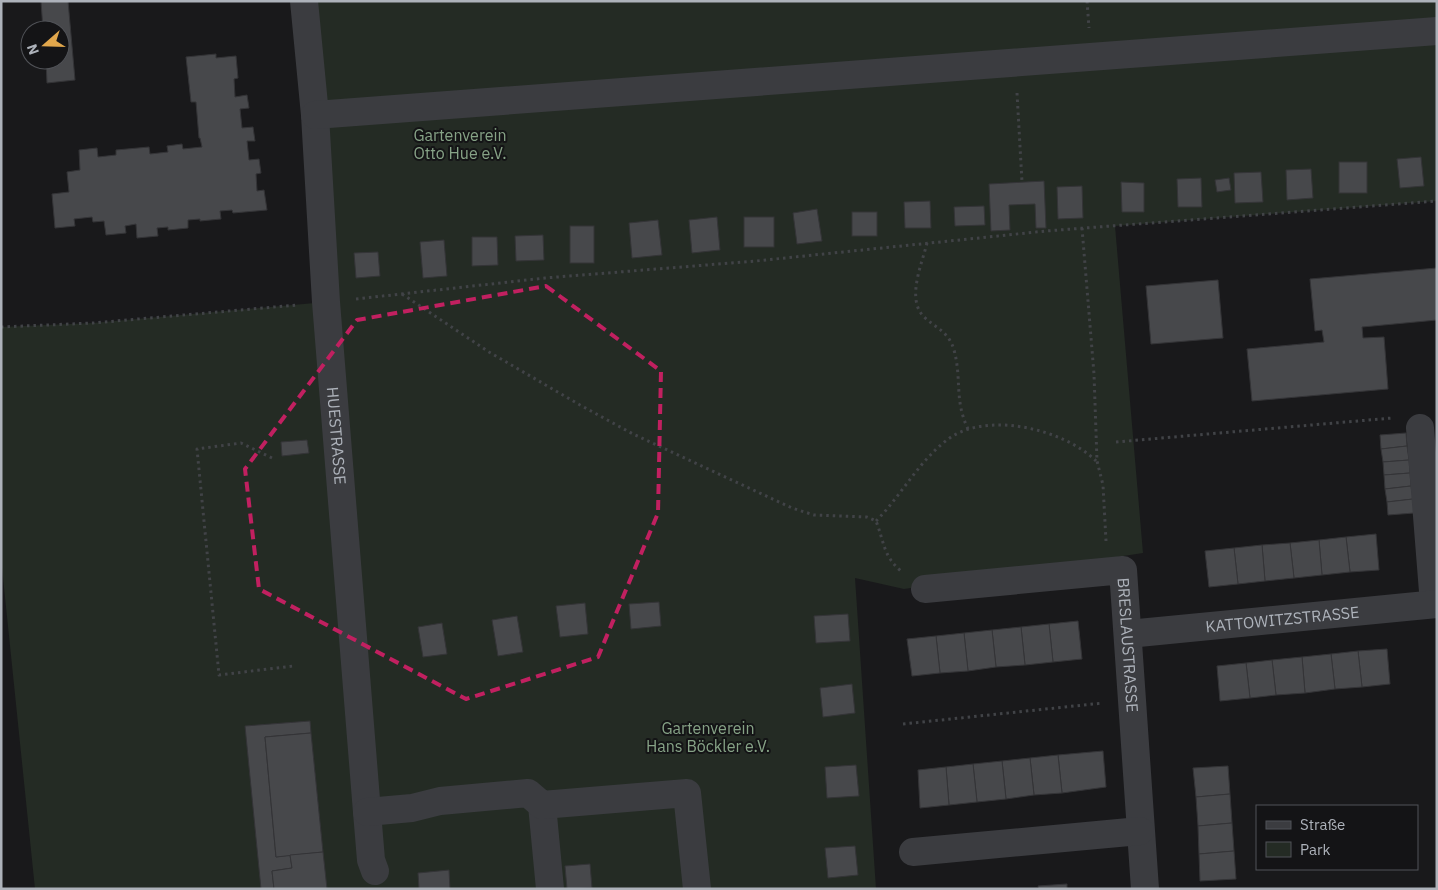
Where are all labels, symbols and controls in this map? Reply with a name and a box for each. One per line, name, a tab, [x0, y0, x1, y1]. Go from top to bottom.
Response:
north arrow	[20, 20, 70, 70]
text: N	[23, 42, 43, 57]
park label: Gartenverein Otto Hue e.V.	[413, 125, 507, 163]
street label: HUESTRASSE	[323, 386, 351, 485]
street label: BRESLAUSTRASSE	[1114, 577, 1143, 713]
street label: KATTOWITZSTRASSE	[1204, 602, 1360, 636]
park label: Gartenverein Hans Böckler e.V.	[646, 718, 770, 756]
legend	[1256, 805, 1418, 870]
text: Straße	[1300, 815, 1345, 834]
text: Park	[1300, 840, 1330, 859]

